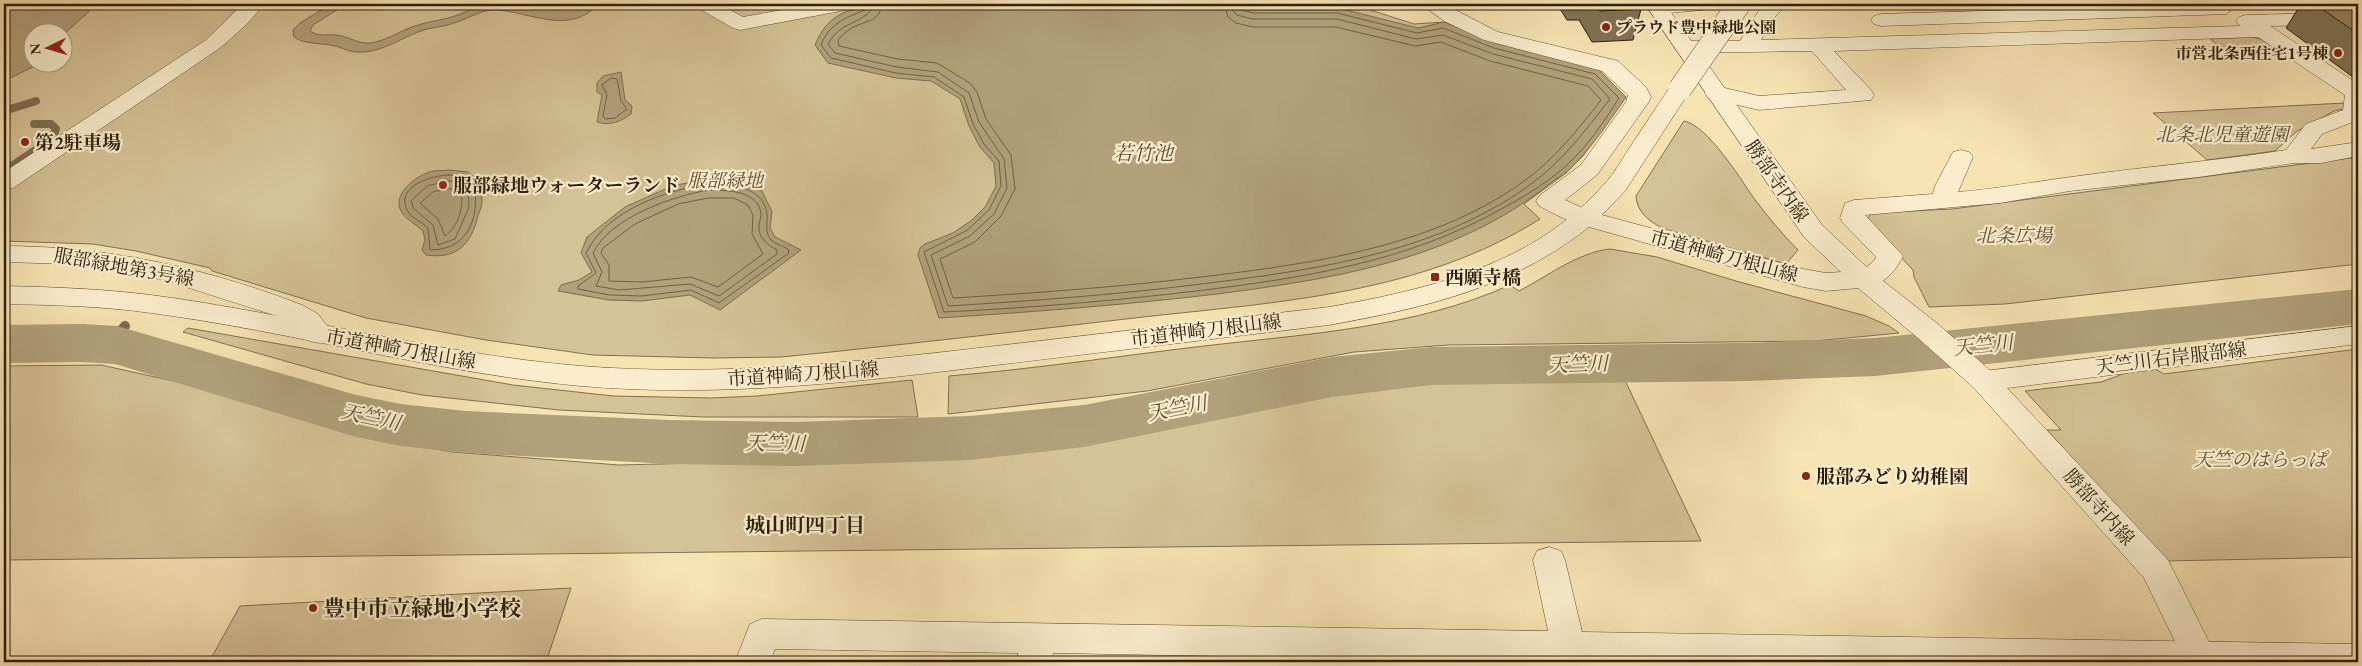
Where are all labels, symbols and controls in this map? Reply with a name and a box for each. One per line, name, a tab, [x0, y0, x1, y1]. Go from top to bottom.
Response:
place label: プラウド豊中緑地公園	[1616, 17, 1776, 38]
marker: プラウド豊中緑地公園	[1600, 21, 1612, 33]
north arrow	[22, 22, 72, 72]
text: N	[26, 42, 45, 56]
place label: 市営北条西住宅1号棟	[2176, 43, 2328, 64]
marker: 市営北条西住宅1号棟	[2332, 47, 2344, 59]
park label: 北条北児童遊園	[2155, 122, 2291, 147]
place label: 第2駐車場	[35, 130, 121, 155]
street label: 勝部寺内線	[1740, 135, 1814, 227]
marker: 第2駐車場	[19, 136, 31, 148]
water label: 若竹池	[1113, 140, 1175, 166]
park label: 服部緑地	[687, 168, 765, 193]
place label: 服部緑地ウォーターランド	[453, 173, 680, 198]
marker: 服部緑地ウォーターランド	[437, 179, 449, 191]
park label: 北条広場	[1976, 223, 2054, 248]
street label: 市道神崎刀根山線	[1647, 224, 1801, 288]
street label: 服部緑地第3号線	[52, 242, 196, 292]
place label: 西願寺橋	[1445, 265, 1521, 290]
marker: 西願寺橋	[1429, 271, 1441, 283]
street label: 市道神崎刀根山線	[1129, 308, 1283, 352]
street label: 市道神崎刀根山線	[324, 323, 478, 375]
water label: 天竺川	[1952, 329, 2016, 361]
street label: 天竺川右岸服部線	[2094, 336, 2248, 380]
water label: 天竺川	[1548, 350, 1610, 378]
street label: 市道神崎刀根山線	[726, 356, 880, 392]
water label: 天竺川	[1145, 389, 1211, 426]
water label: 天竺川	[339, 398, 405, 436]
water label: 天竺川	[745, 429, 807, 457]
park label: 天竺のはらっぱ	[2193, 447, 2330, 472]
street label: 勝部寺内線	[2058, 463, 2140, 551]
place label: 服部みどり幼稚園	[1816, 464, 1968, 489]
marker: 服部みどり幼稚園	[1800, 470, 1812, 482]
district label: 城山町四丁目	[745, 512, 865, 538]
place label: 豊中市立緑地小学校	[323, 594, 521, 623]
marker: 豊中市立緑地小学校	[307, 602, 319, 614]

